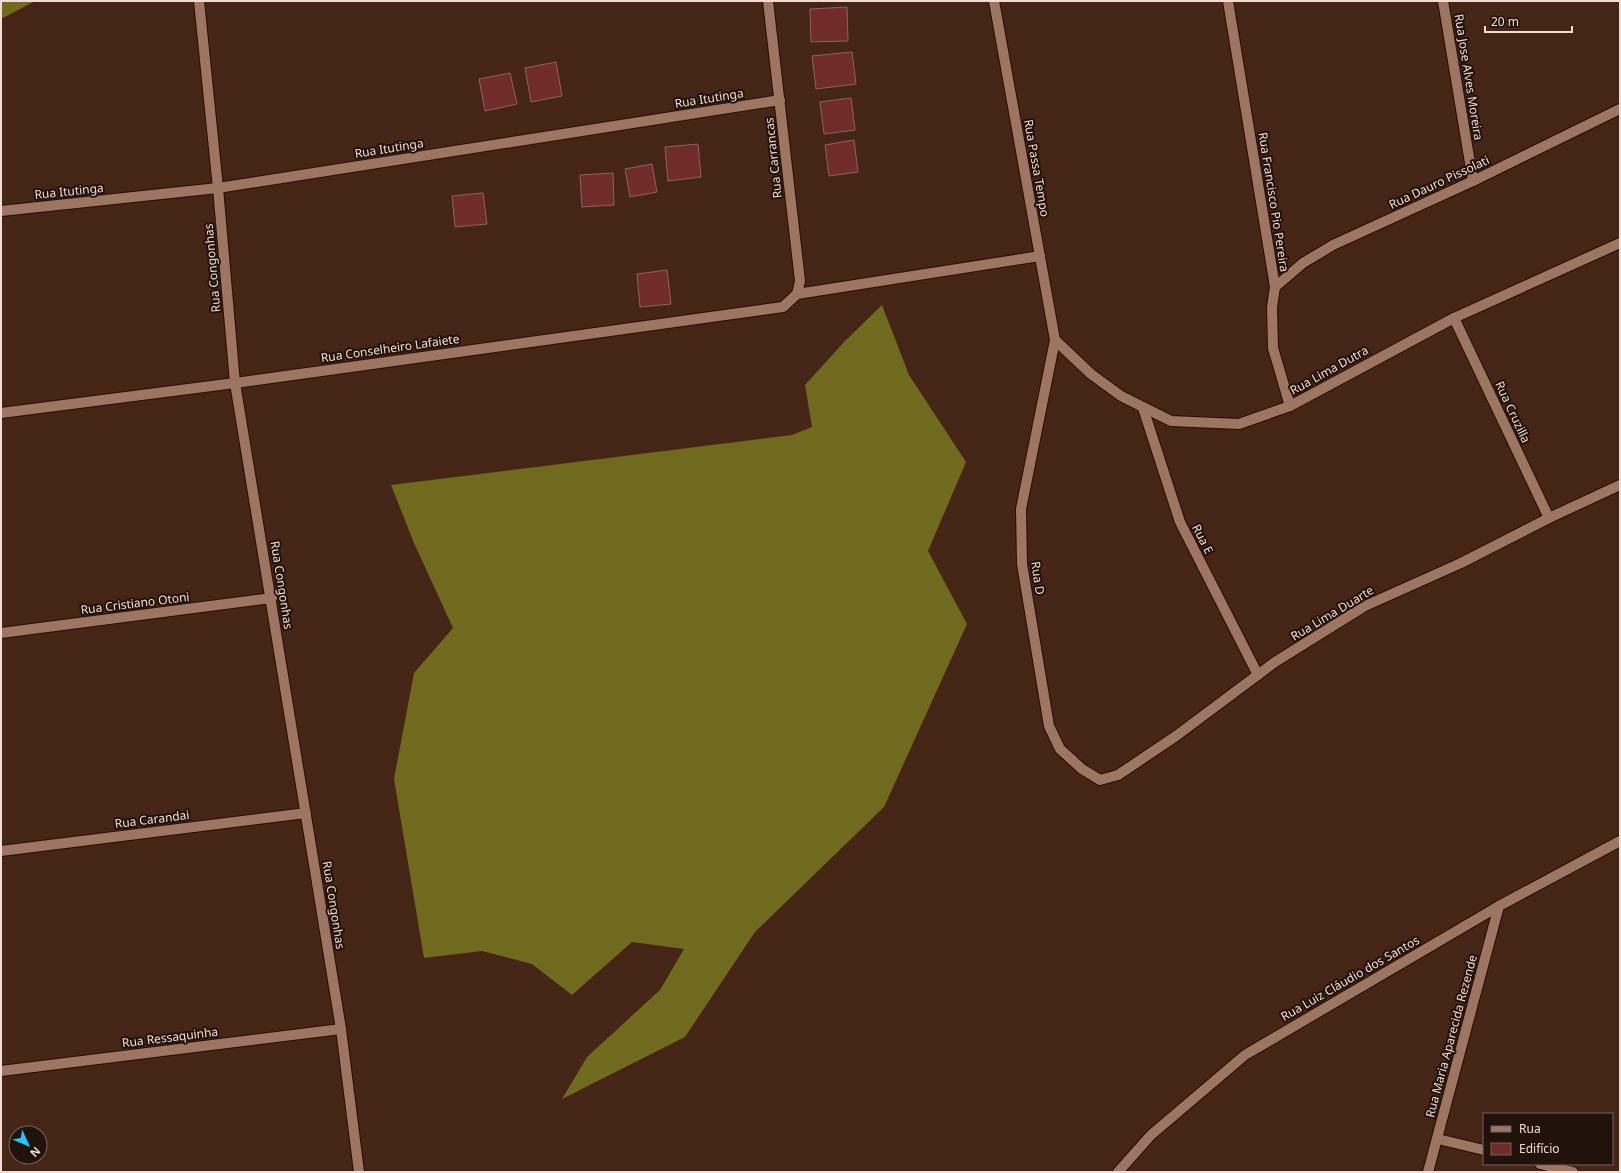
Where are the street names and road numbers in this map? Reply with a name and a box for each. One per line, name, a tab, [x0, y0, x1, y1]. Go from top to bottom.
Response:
street label: Rua Jose Alves Moreira	[1451, 13, 1487, 141]
street label: Rua Itutinga	[673, 84, 745, 112]
street label: Rua Carrancas	[760, 117, 786, 199]
street label: Rua Passa Tempo	[1020, 118, 1054, 218]
street label: Rua Francisco Pio Pereira	[1255, 131, 1293, 273]
street label: Rua Itutinga	[353, 134, 425, 162]
street label: Rua Dauro Pissolati	[1386, 151, 1492, 213]
street label: Rua Itutinga	[34, 179, 104, 203]
street label: Rua Congonhas	[200, 223, 224, 313]
street label: Rua Conselheiro Lafaiete	[320, 330, 461, 366]
street label: Rua Lima Dutra	[1287, 341, 1371, 399]
street label: Rua Cruzilla	[1491, 378, 1535, 446]
street label: Rua E	[1188, 521, 1218, 557]
street label: Rua Congonhas	[267, 540, 297, 630]
street label: Rua D	[1027, 560, 1049, 596]
street label: Rua Lima Duarte	[1287, 581, 1377, 645]
street label: Rua Cristiano Otoni	[80, 588, 190, 618]
street label: Rua Carandai	[114, 806, 190, 832]
street label: Rua Congonhas	[319, 860, 349, 950]
street label: Rua Luiz Cláudio dos Santos	[1278, 931, 1423, 1025]
street label: Rua Maria Aparecida Rezende	[1421, 953, 1481, 1119]
street label: Rua Ressaquinha	[121, 1023, 219, 1051]

